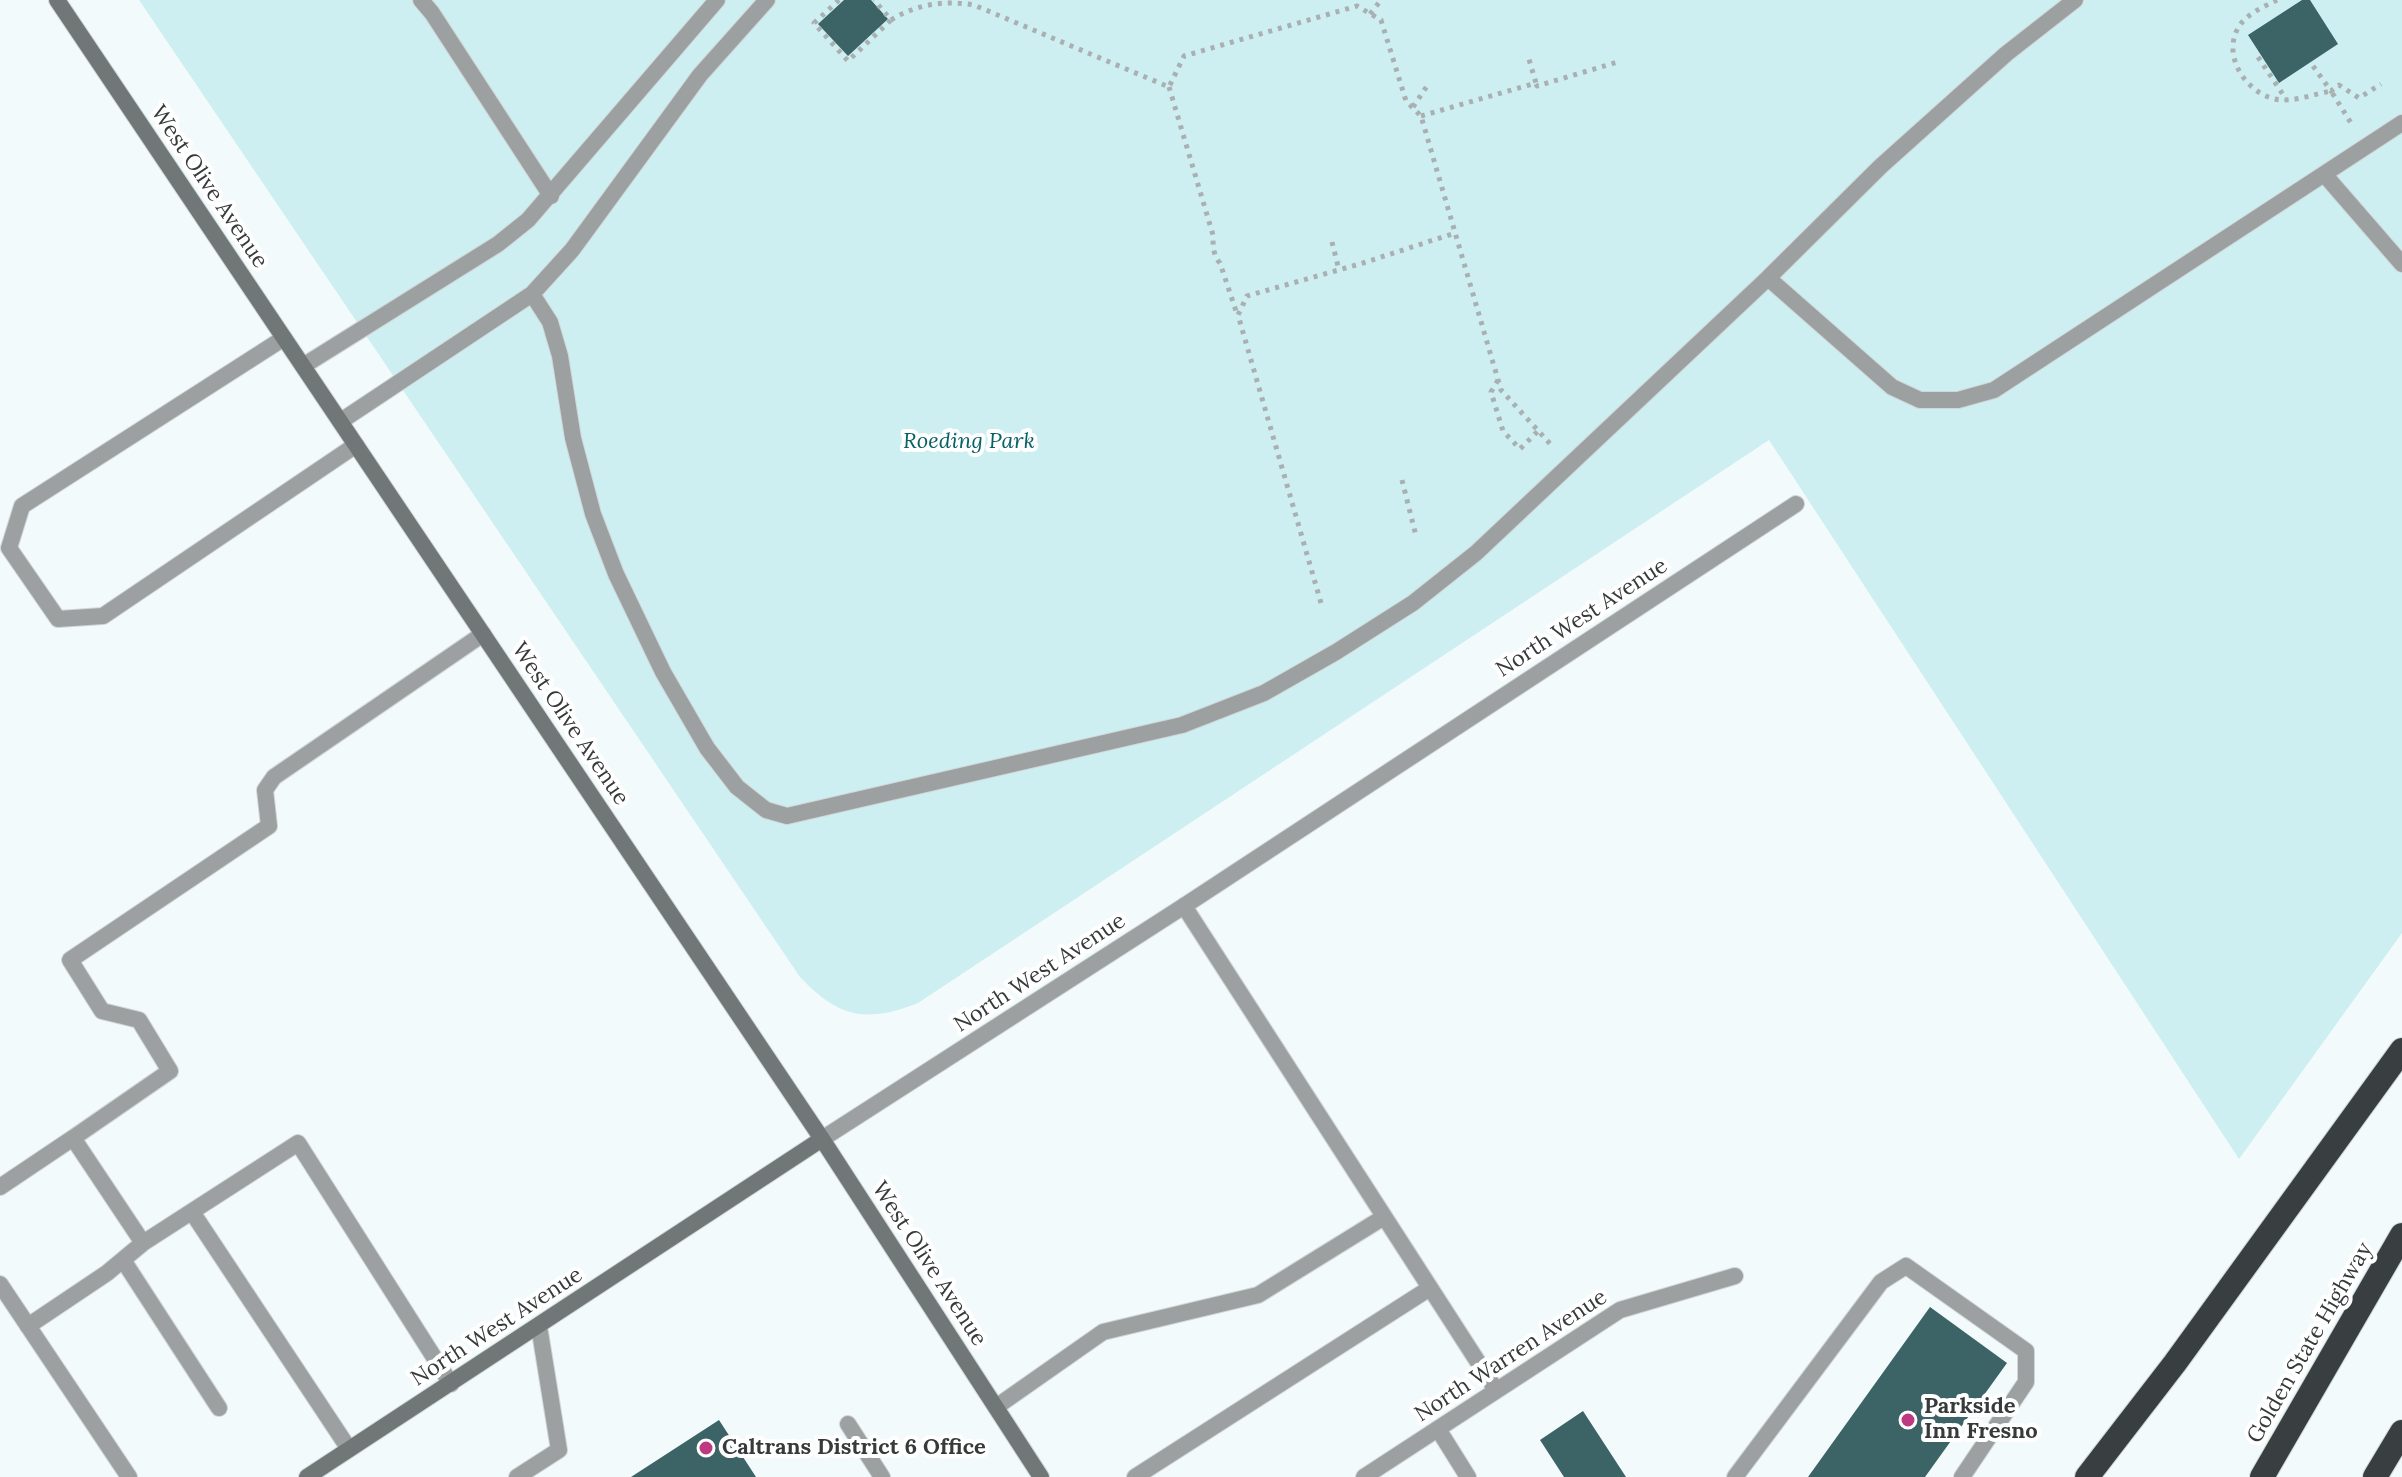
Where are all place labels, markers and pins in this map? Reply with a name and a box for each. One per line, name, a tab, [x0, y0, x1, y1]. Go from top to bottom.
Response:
place label: Parkside Inn Fresno	[1924, 1394, 2038, 1446]
marker: Parkside Inn Fresno	[1899, 1411, 1917, 1429]
place label: Caltrans District 6 Office	[722, 1435, 986, 1461]
marker: Caltrans District 6 Office	[697, 1439, 715, 1457]

